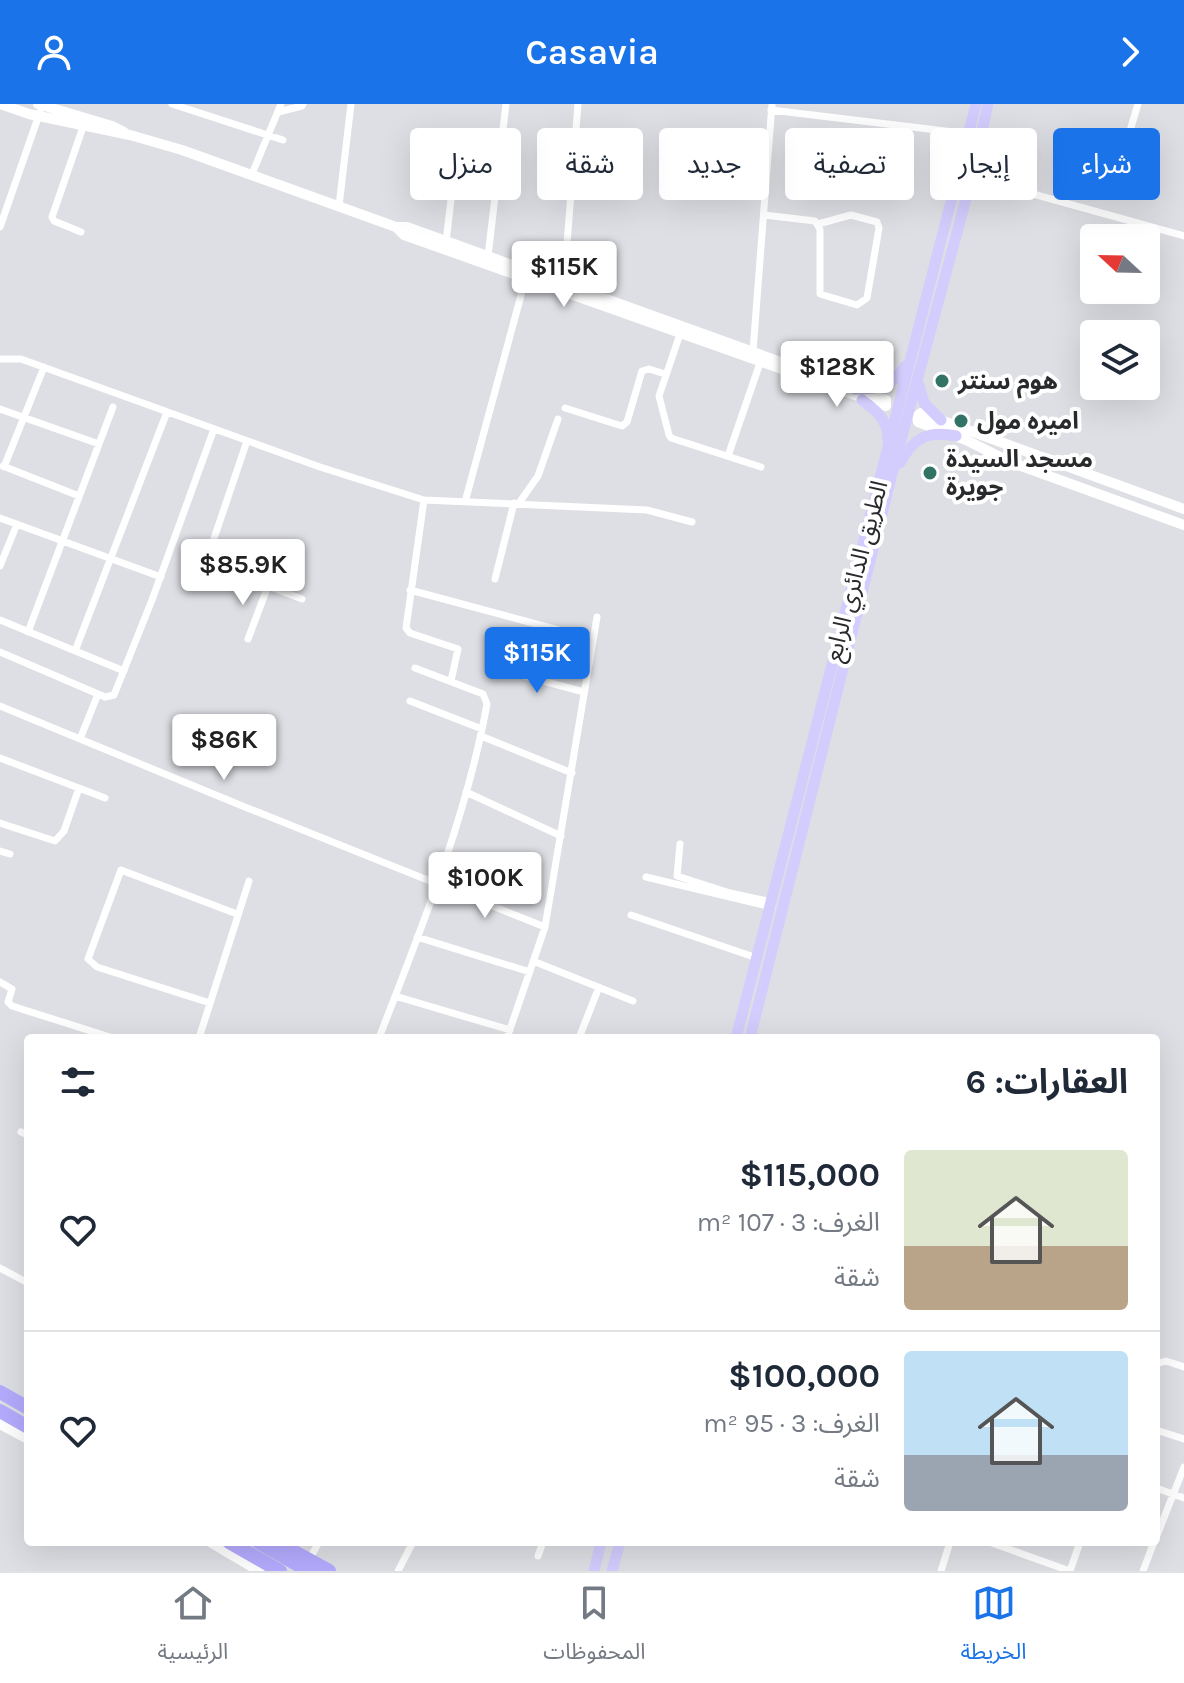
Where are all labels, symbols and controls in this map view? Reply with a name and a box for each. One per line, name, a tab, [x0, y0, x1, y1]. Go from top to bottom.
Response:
icon: person	[32, 30, 76, 74]
icon: forward	[1108, 30, 1152, 74]
text: Casavia	[525, 31, 659, 73]
chip: منزل	[410, 128, 521, 200]
chip: شقة	[537, 128, 643, 200]
chip: جديد	[659, 128, 769, 200]
chip: تصفية	[785, 128, 914, 200]
chip: إيجار	[930, 128, 1037, 200]
chip: شراء	[1053, 128, 1160, 200]
north arrow	[1080, 224, 1160, 304]
map controls	[1080, 224, 1160, 400]
pin: $115K	[508, 241, 620, 309]
text: $115K	[530, 251, 598, 282]
button: layers	[1080, 320, 1160, 400]
pin: $128K	[781, 341, 893, 409]
text: $128K	[799, 351, 875, 382]
place label: هوم سنتر	[957, 367, 1058, 399]
marker: هوم سنتر	[933, 372, 951, 390]
place label: اميره مول	[977, 407, 1079, 435]
marker: اميره مول	[952, 412, 970, 430]
place label: مسجد السيدة جويرة	[946, 445, 1093, 501]
marker: مسجد السيدة جويرة	[921, 464, 939, 482]
street label: الطريق الدائري الرابع	[818, 477, 898, 666]
pin: $85.9K	[178, 539, 308, 607]
text: $85.9K	[199, 549, 287, 580]
pin: $115K	[481, 627, 593, 695]
text: $115K	[503, 637, 571, 668]
pin: $86K	[177, 714, 271, 782]
text: $86K	[190, 724, 258, 755]
pin: $100K	[429, 852, 541, 920]
text: $100K	[446, 862, 524, 893]
icon: filters	[56, 1060, 100, 1104]
text: العقارات: 6	[965, 1062, 1128, 1102]
text: $115,000	[739, 1155, 880, 1195]
icon: home	[968, 1182, 1064, 1278]
text: الغرف: 3 · 107 m²	[697, 1207, 880, 1238]
icon: heart	[56, 1208, 100, 1252]
text: شقة	[834, 1262, 880, 1293]
text: $100,000	[728, 1356, 880, 1396]
icon: home	[968, 1383, 1064, 1479]
text: الغرف: 3 · 95 m²	[703, 1408, 880, 1439]
icon: heart	[56, 1409, 100, 1453]
text: شقة	[834, 1463, 880, 1494]
tab: الرئيسية	[158, 1581, 228, 1675]
tab: المحفوظات	[543, 1581, 645, 1675]
tab: الخريطة	[961, 1581, 1026, 1675]

